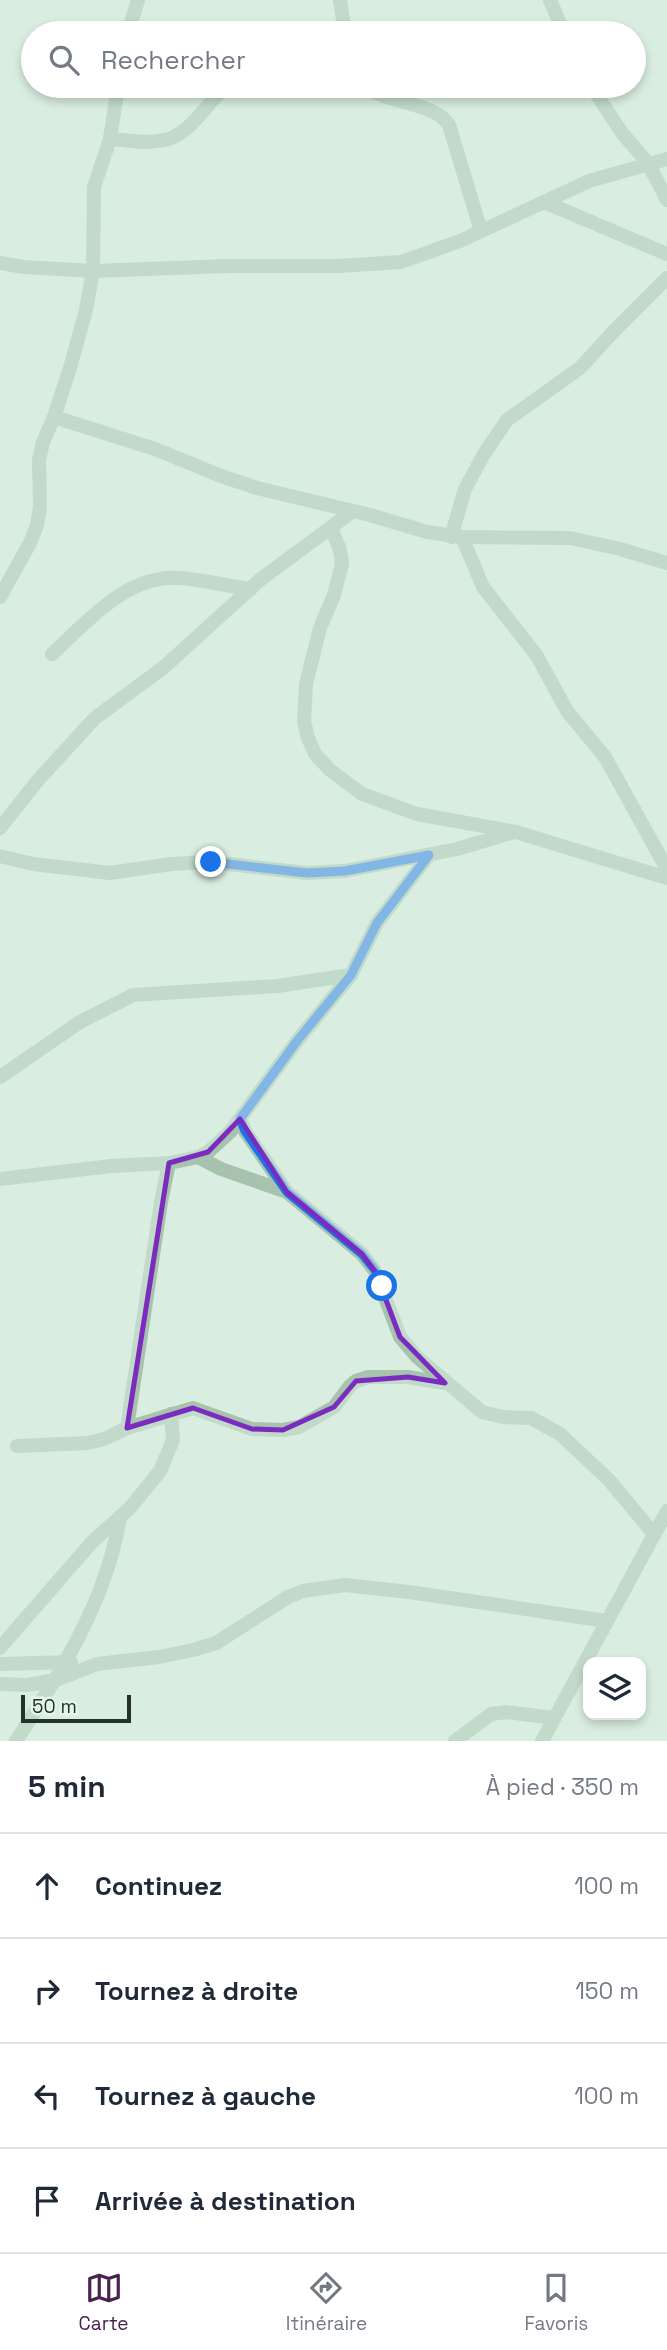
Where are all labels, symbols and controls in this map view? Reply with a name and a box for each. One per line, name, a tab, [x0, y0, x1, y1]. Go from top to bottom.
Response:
search box	[21, 21, 646, 98]
icon: search	[45, 41, 83, 79]
text: Rechercher	[101, 43, 246, 77]
route end	[195, 846, 226, 877]
route start	[366, 1270, 397, 1301]
map controls	[583, 1657, 646, 1720]
button: layers	[583, 1657, 646, 1720]
scale bar	[21, 1692, 131, 1724]
text: 50 m	[32, 1694, 77, 1719]
text: 5 min	[28, 1767, 106, 1806]
text: À pied · 350 m	[486, 1772, 639, 1802]
icon: ahead	[28, 1867, 66, 1905]
text: Continuez	[95, 1869, 222, 1903]
text: 100 m	[574, 1871, 639, 1901]
icon: right	[28, 1972, 66, 2010]
text: Tournez à droite	[95, 1974, 298, 2008]
text: 150 m	[575, 1976, 639, 2006]
icon: left	[28, 2077, 66, 2115]
text: Tournez à gauche	[95, 2079, 316, 2113]
text: 100 m	[574, 2081, 639, 2111]
icon: arrive	[28, 2182, 66, 2220]
text: Arrivée à destination	[95, 2184, 356, 2218]
tab: Carte	[79, 2269, 129, 2336]
tab: Itinéraire	[286, 2269, 367, 2336]
tab: Favoris	[524, 2269, 588, 2336]

